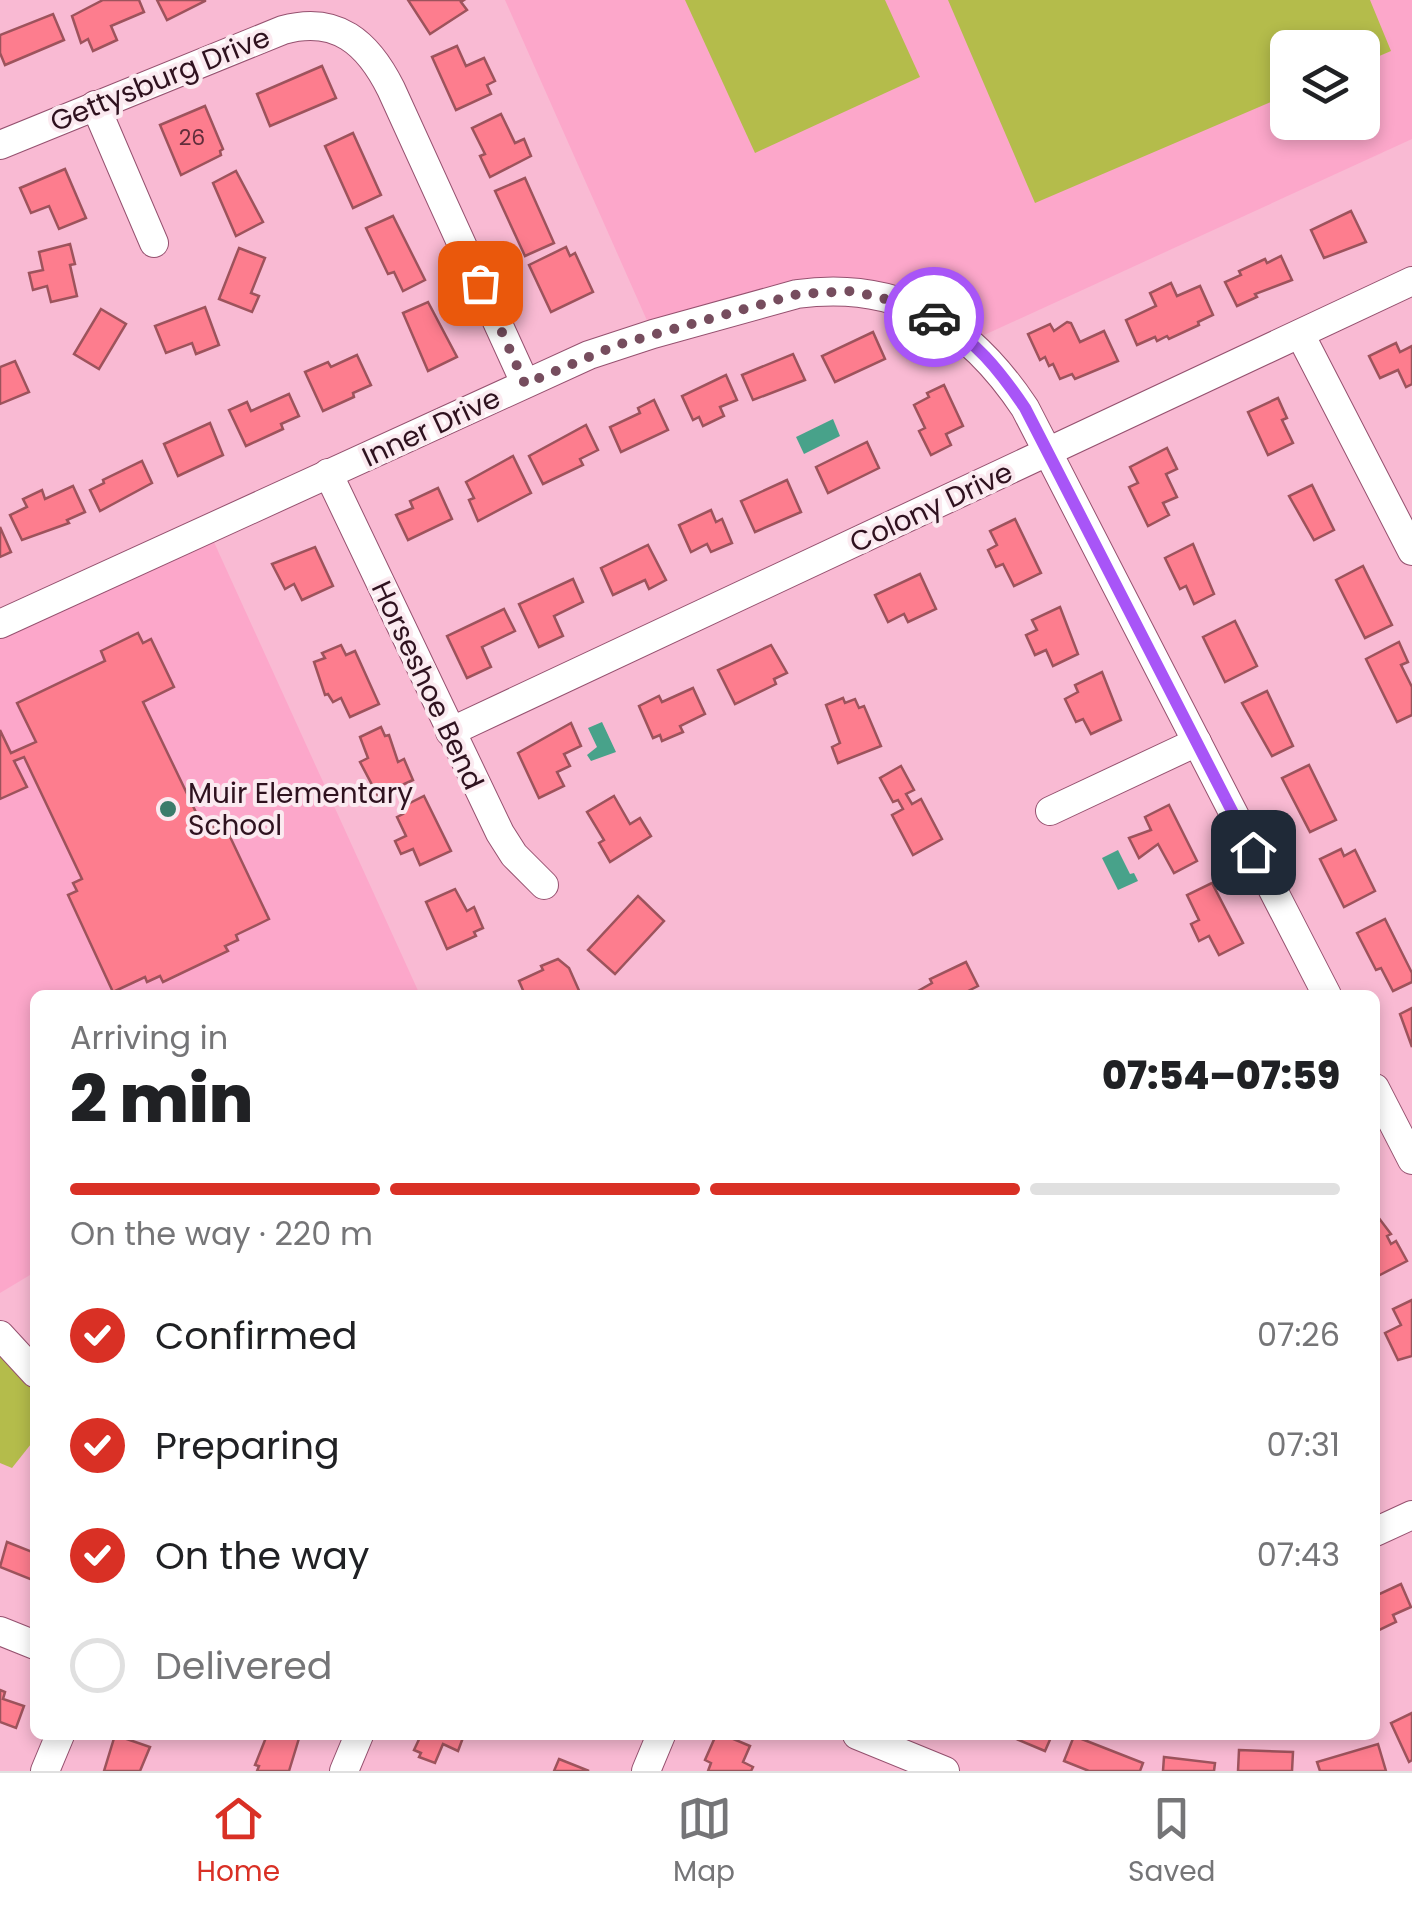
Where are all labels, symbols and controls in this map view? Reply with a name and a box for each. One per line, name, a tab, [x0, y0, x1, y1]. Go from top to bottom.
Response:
street label: Gettysburg Drive	[44, 18, 276, 141]
map controls	[1270, 30, 1380, 140]
button: layers	[1270, 30, 1380, 140]
house number: 26	[179, 122, 205, 153]
pin	[438, 241, 523, 326]
icon: bag	[453, 256, 508, 311]
courier	[884, 267, 984, 367]
icon: car	[907, 290, 962, 345]
street label: Inner Drive	[356, 378, 507, 476]
street label: Colony Drive	[843, 453, 1019, 562]
street label: Horseshoe Bend	[362, 574, 493, 796]
place label: Muir Elementary School	[188, 774, 413, 845]
marker: Muir Elementary School	[157, 798, 179, 820]
pin	[1211, 810, 1296, 895]
icon: home	[1226, 825, 1281, 880]
text: Arriving in	[70, 1015, 228, 1060]
text: 07:54–07:59	[1102, 1049, 1340, 1102]
text: 2 min	[70, 1054, 253, 1145]
text: On the way · 220 m	[70, 1211, 373, 1256]
icon: check	[70, 1308, 125, 1363]
text: Confirmed	[155, 1309, 357, 1362]
text: 07:26	[1257, 1312, 1340, 1357]
icon: check	[70, 1418, 125, 1473]
text: Preparing	[155, 1419, 340, 1472]
text: 07:31	[1267, 1422, 1340, 1467]
icon: check	[70, 1528, 125, 1583]
text: On the way	[155, 1529, 369, 1582]
text: 07:43	[1257, 1532, 1340, 1577]
text: Delivered	[155, 1639, 332, 1692]
tab: Home	[197, 1791, 280, 1893]
tab: Map	[673, 1791, 735, 1893]
tab: Saved	[1128, 1791, 1215, 1893]

